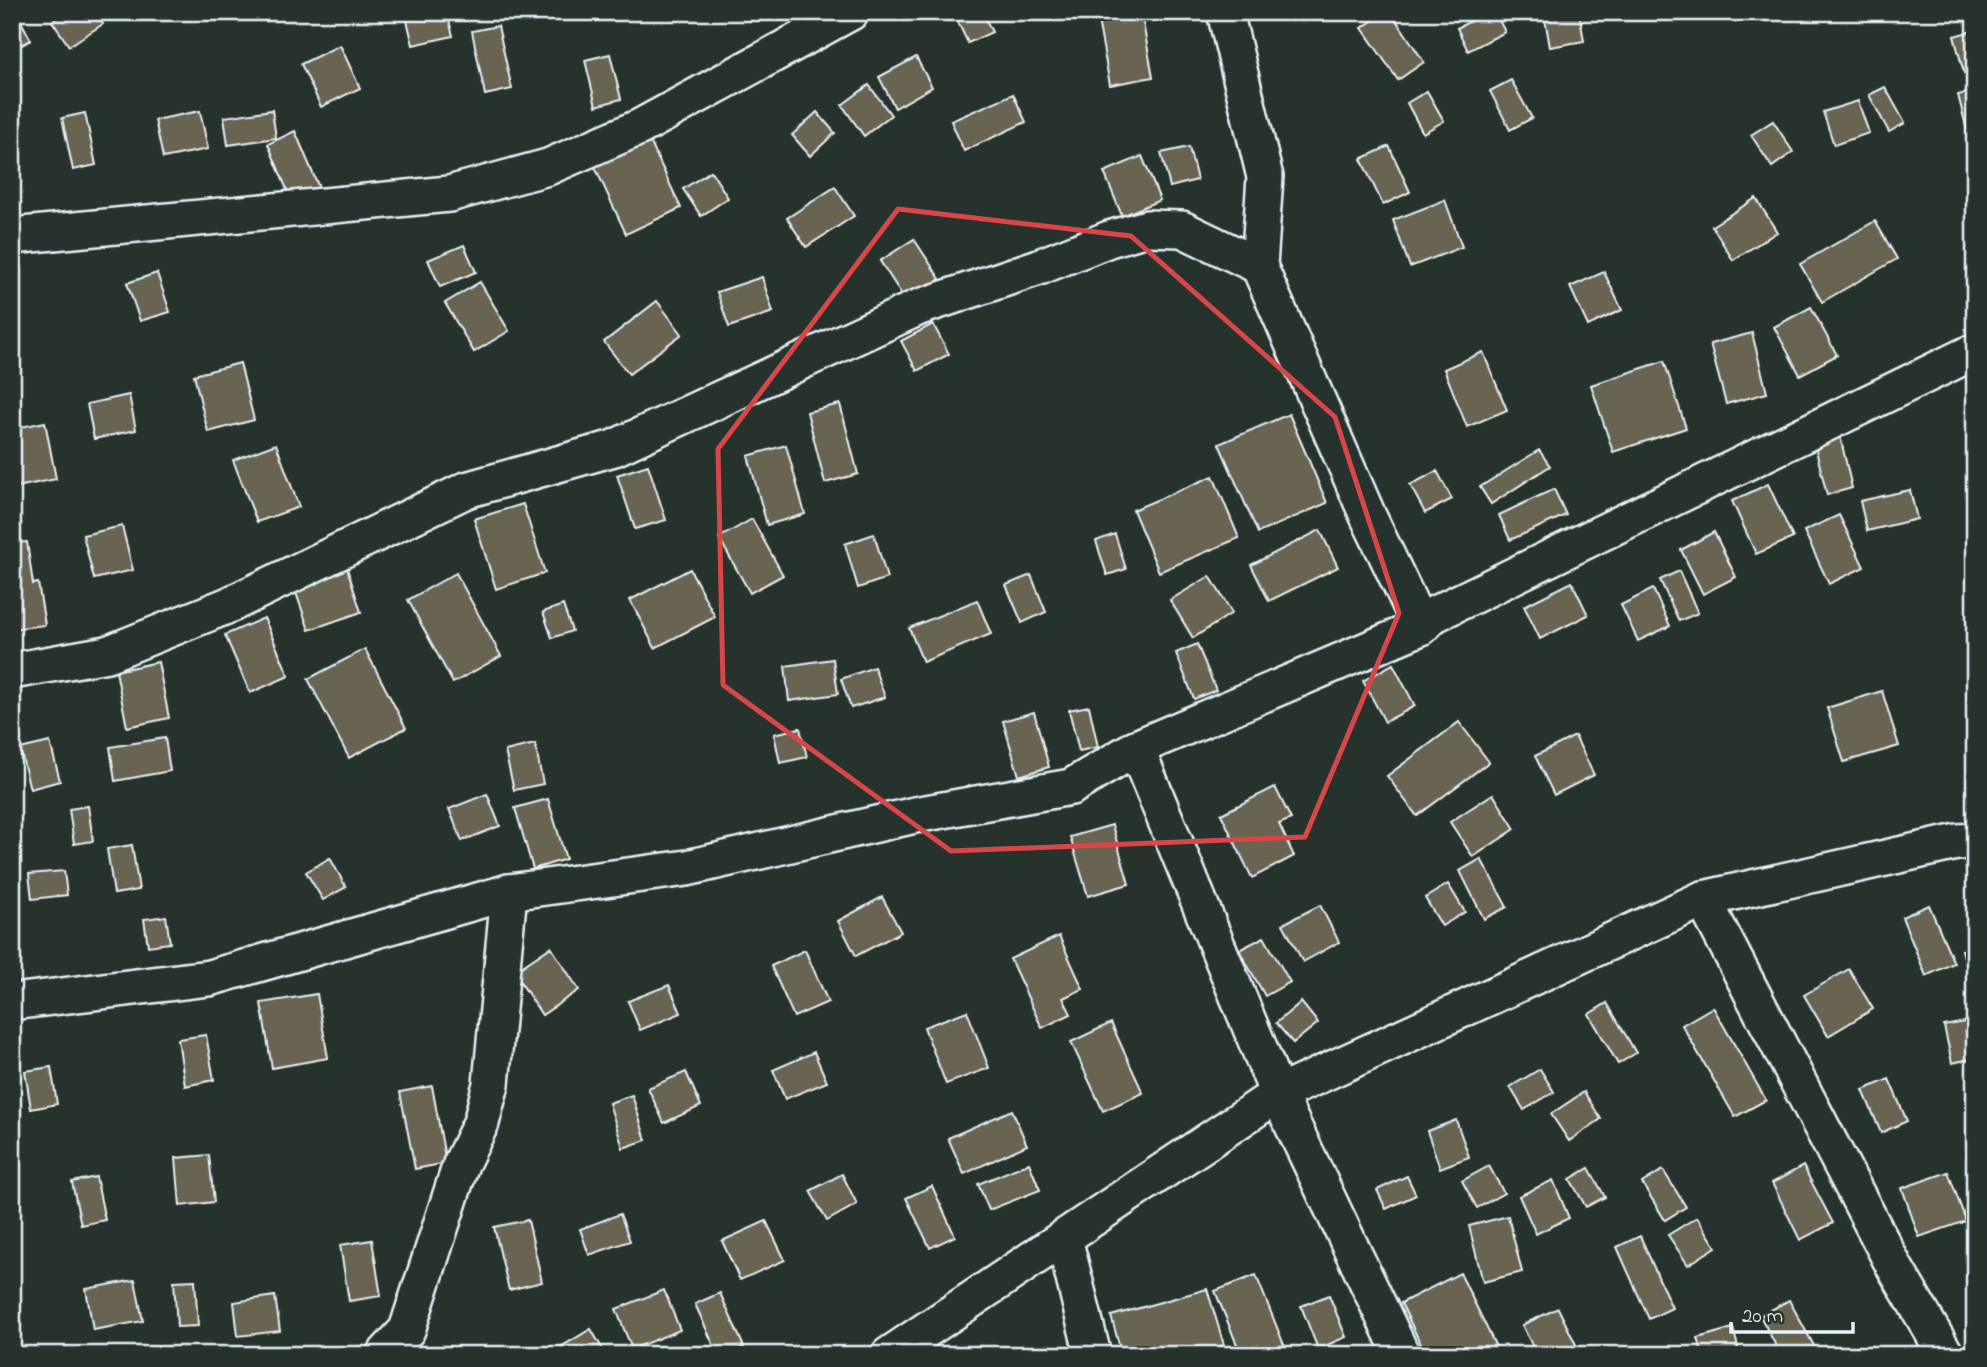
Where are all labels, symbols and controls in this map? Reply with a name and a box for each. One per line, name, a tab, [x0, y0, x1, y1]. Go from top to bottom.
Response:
scale bar	[1731, 1290, 1854, 1334]
text: 20 m	[1742, 1302, 1783, 1332]

